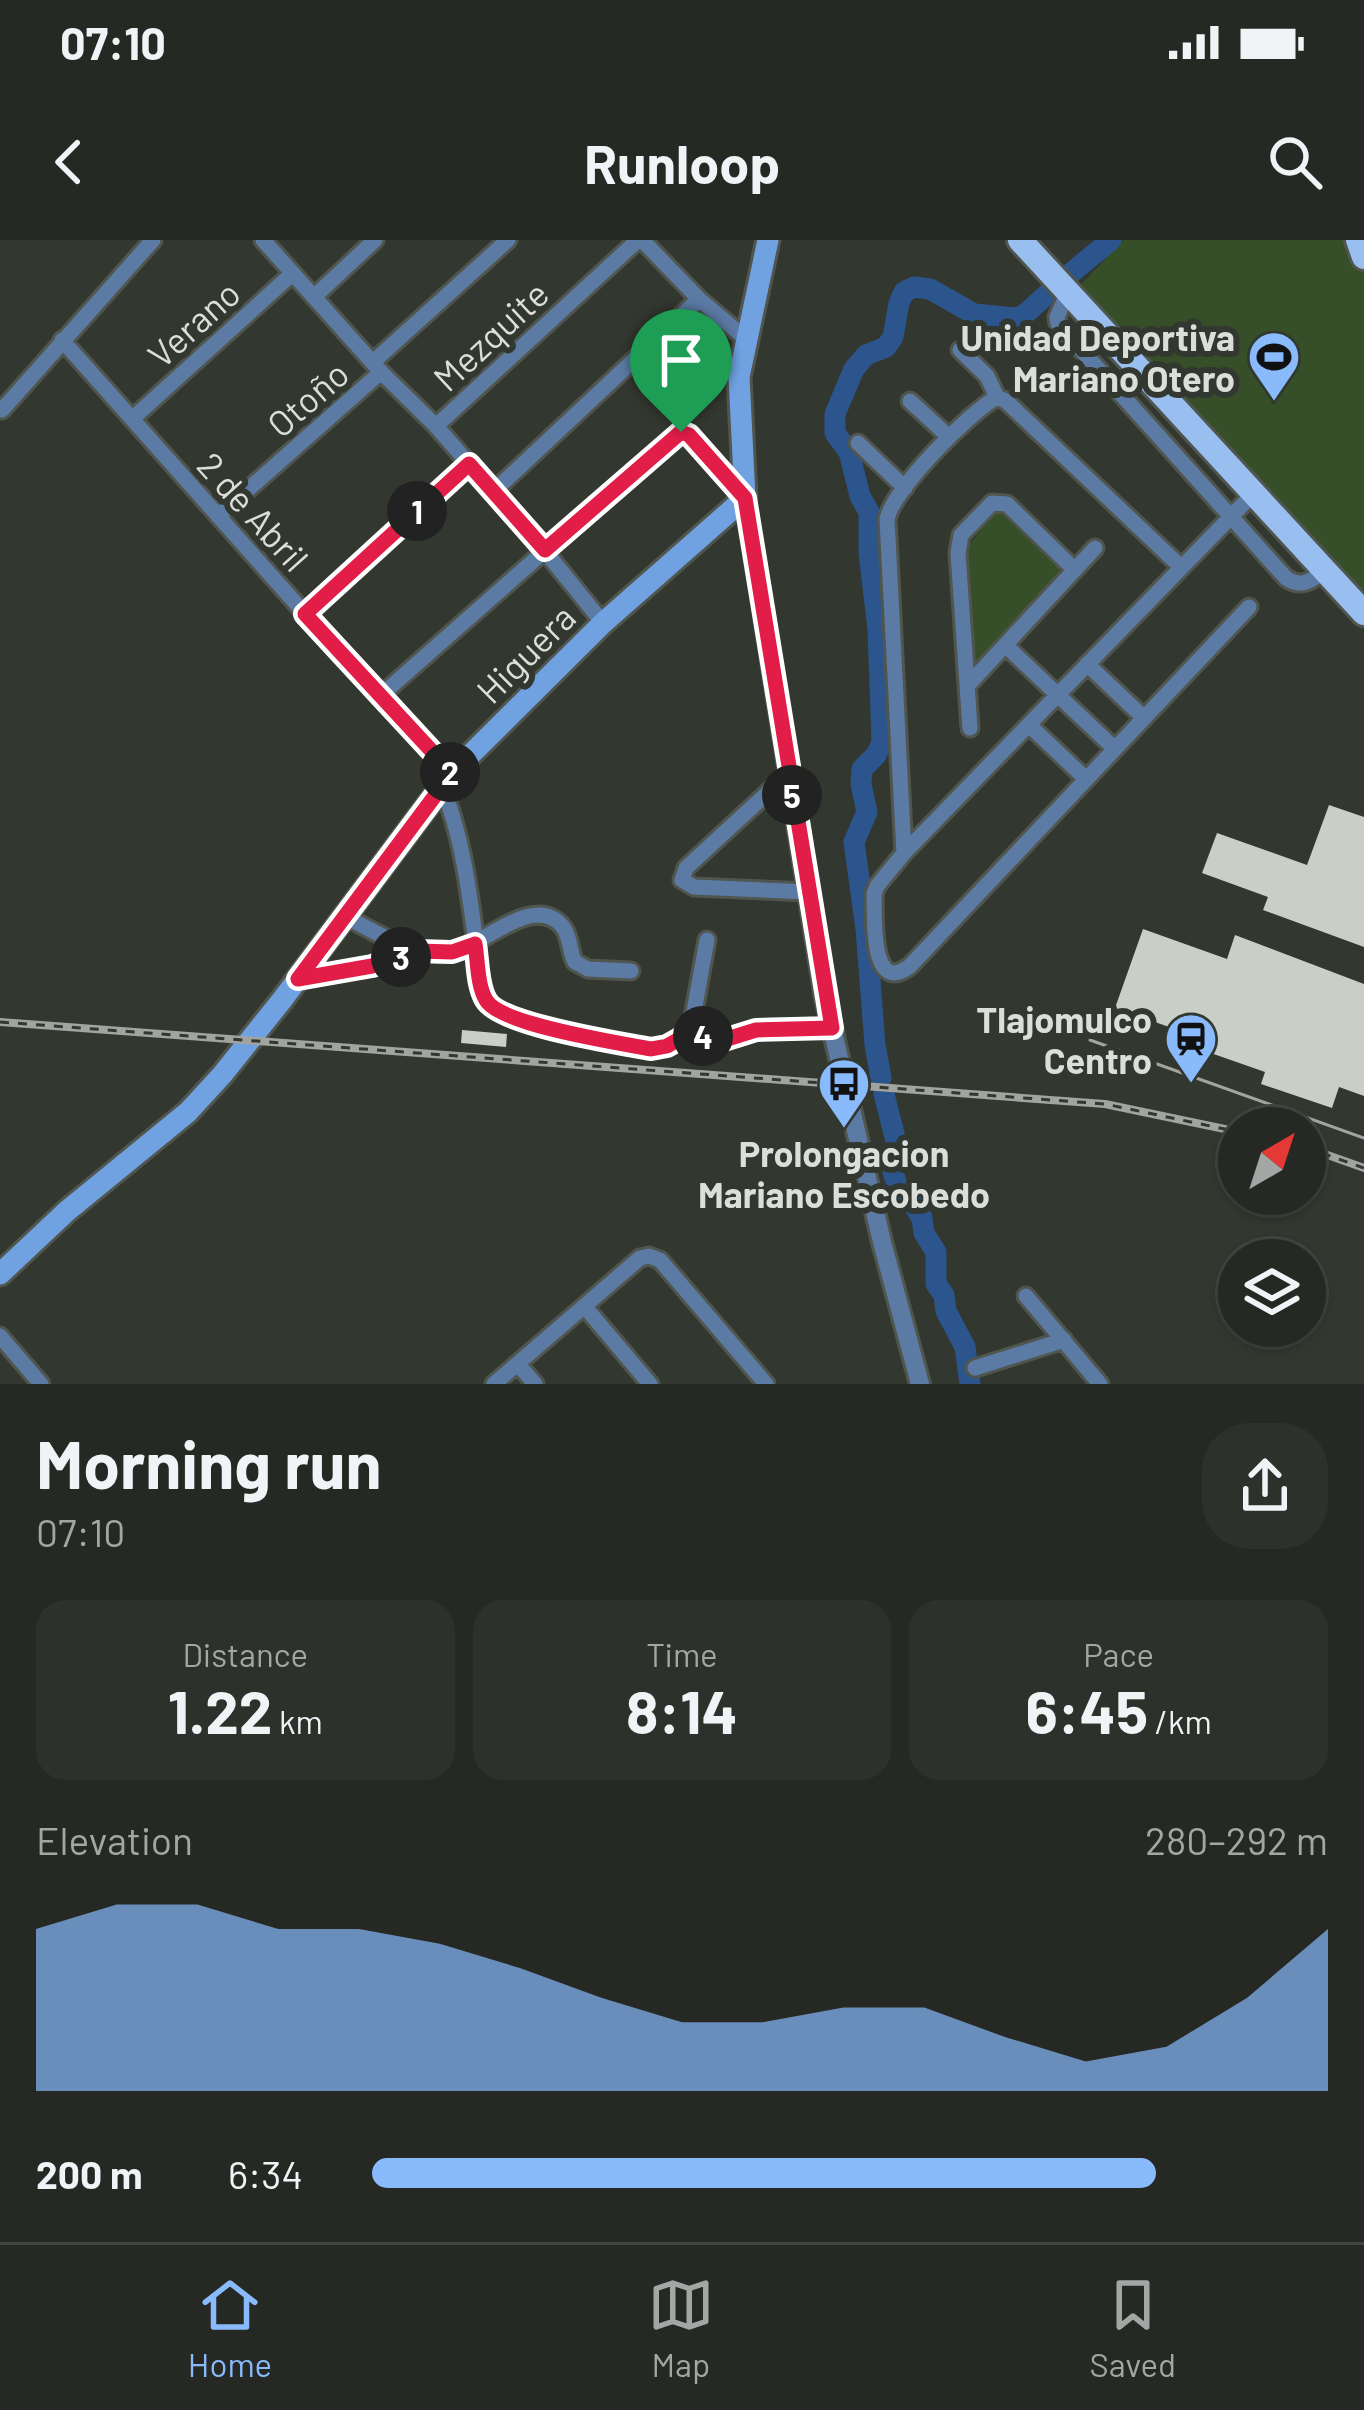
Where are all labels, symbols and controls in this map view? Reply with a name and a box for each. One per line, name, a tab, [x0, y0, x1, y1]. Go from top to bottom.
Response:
text: 07:10	[60, 15, 166, 69]
icon: back	[36, 129, 102, 195]
icon: search	[1262, 129, 1328, 195]
text: Runloop	[584, 130, 780, 195]
street label: Verano	[138, 271, 248, 375]
street label: Mezquite	[424, 271, 556, 399]
pin	[630, 309, 732, 432]
place label: Unidad Deportiva Mariano Otero	[961, 315, 1235, 399]
icon: arrive	[648, 327, 714, 393]
sports icon: Unidad Deportiva Mariano Otero	[1246, 329, 1302, 403]
street label: Otoño	[258, 351, 356, 445]
street label: 2 de Abril	[190, 443, 318, 579]
pin: 1	[387, 481, 447, 541]
text: 1	[411, 491, 423, 531]
street label: Higuera	[467, 595, 583, 711]
pin: 2	[420, 742, 480, 802]
text: 2	[441, 752, 459, 792]
pin: 5	[762, 765, 822, 825]
text: 5	[783, 775, 801, 815]
pin: 3	[371, 927, 431, 987]
text: 3	[392, 937, 410, 977]
place label: Tlajomulco Centro	[976, 997, 1152, 1081]
pin: 4	[673, 1006, 733, 1066]
station icon: Tlajomulco Centro	[1163, 1011, 1219, 1085]
text: 4	[693, 1016, 713, 1056]
bus stop icon: Prolongacion Mariano Escobedo	[816, 1056, 872, 1130]
north arrow	[1218, 1107, 1326, 1215]
map controls	[1218, 1107, 1326, 1347]
place label: Prolongacion Mariano Escobedo	[698, 1131, 990, 1215]
button: layers	[1218, 1239, 1326, 1347]
text: Morning run	[36, 1423, 382, 1502]
button: share	[1202, 1423, 1328, 1549]
text: 07:10	[36, 1508, 125, 1555]
text: Distance	[182, 1634, 308, 1674]
text: Time	[646, 1634, 718, 1674]
text: Pace	[1083, 1634, 1154, 1674]
text: 1.22	[168, 1674, 272, 1746]
text: 8:14	[626, 1674, 738, 1746]
text: 6:45	[1025, 1674, 1148, 1746]
text: km	[272, 1701, 323, 1741]
text: /km	[1148, 1701, 1212, 1741]
text: Elevation	[36, 1816, 193, 1863]
text: 280–292 m	[1145, 1816, 1328, 1863]
text: 200 m	[36, 2150, 143, 2197]
text: 6:34	[228, 2150, 303, 2197]
tab: Home	[188, 2272, 272, 2384]
tab: Map	[648, 2272, 714, 2384]
tab: Saved	[1090, 2272, 1176, 2384]

